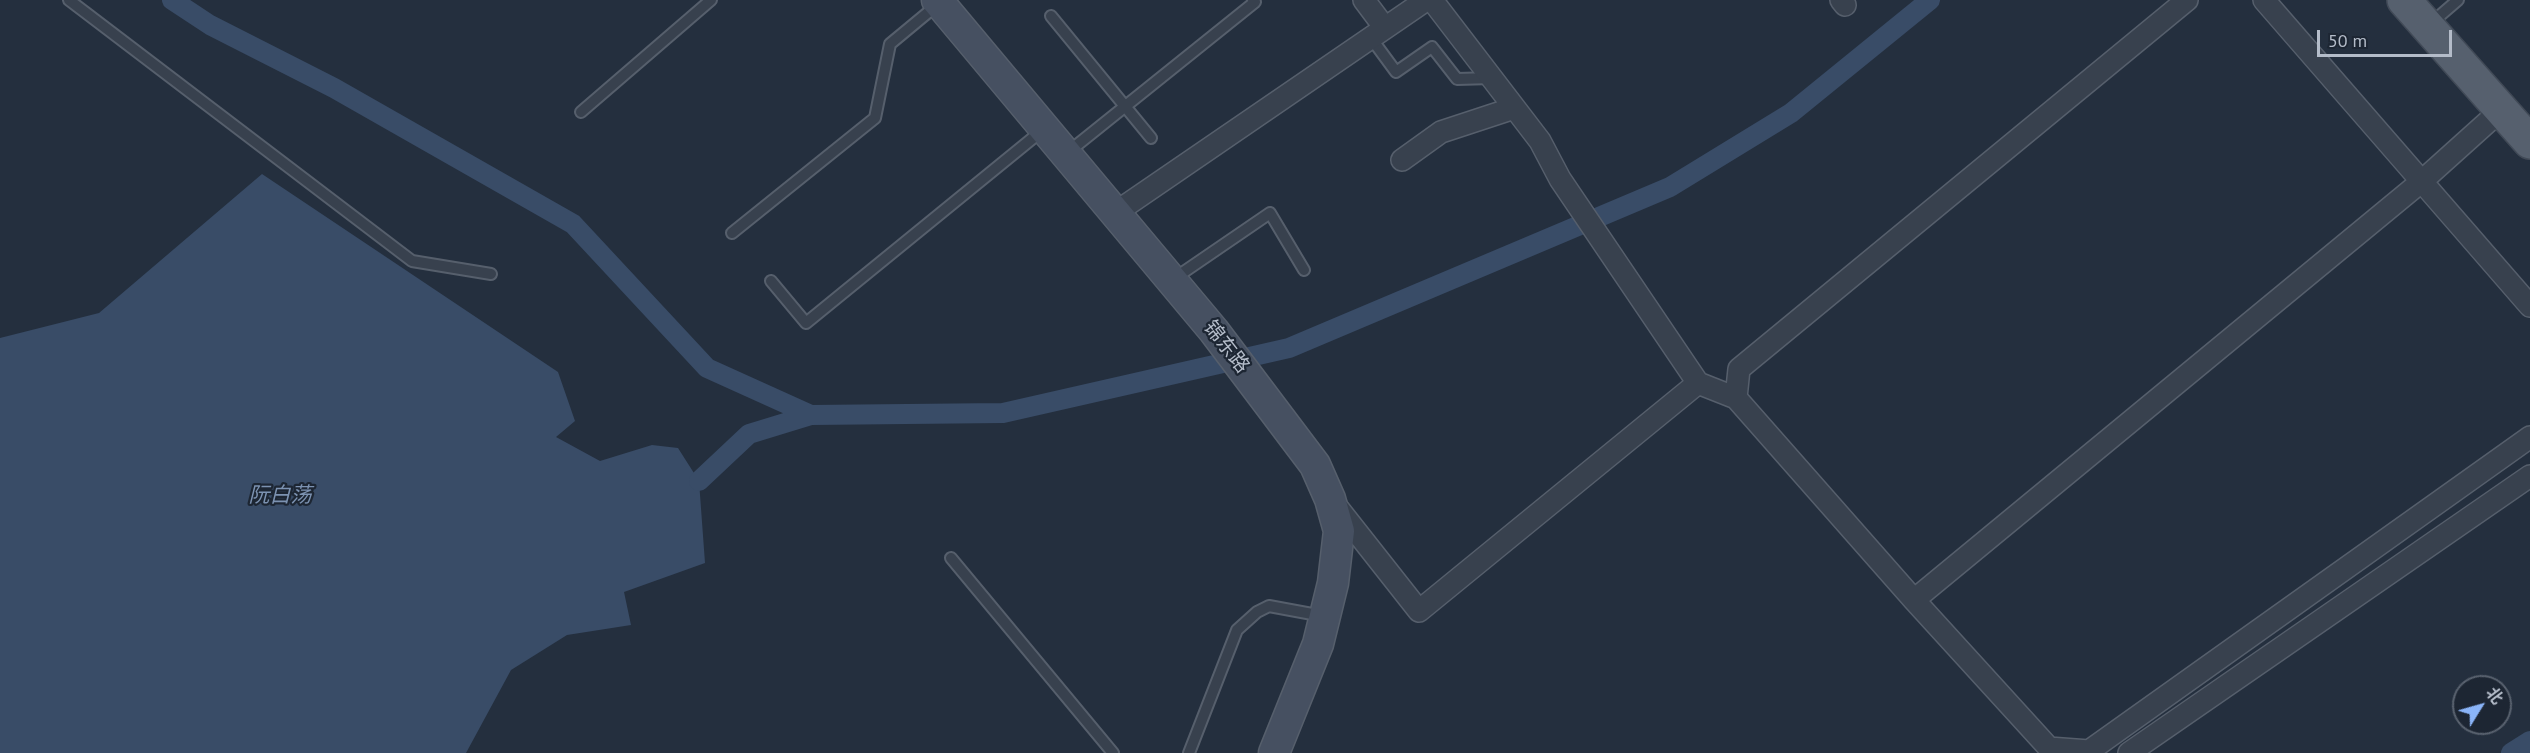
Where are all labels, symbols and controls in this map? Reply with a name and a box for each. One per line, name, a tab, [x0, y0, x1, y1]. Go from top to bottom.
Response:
scale bar	[2320, 18, 2455, 56]
text: 50 m	[2328, 29, 2367, 52]
street label: 锦东路	[1198, 316, 1254, 378]
water label: 阮白荡	[249, 483, 311, 509]
north arrow	[2452, 675, 2512, 735]
text: 北	[2482, 683, 2508, 708]

